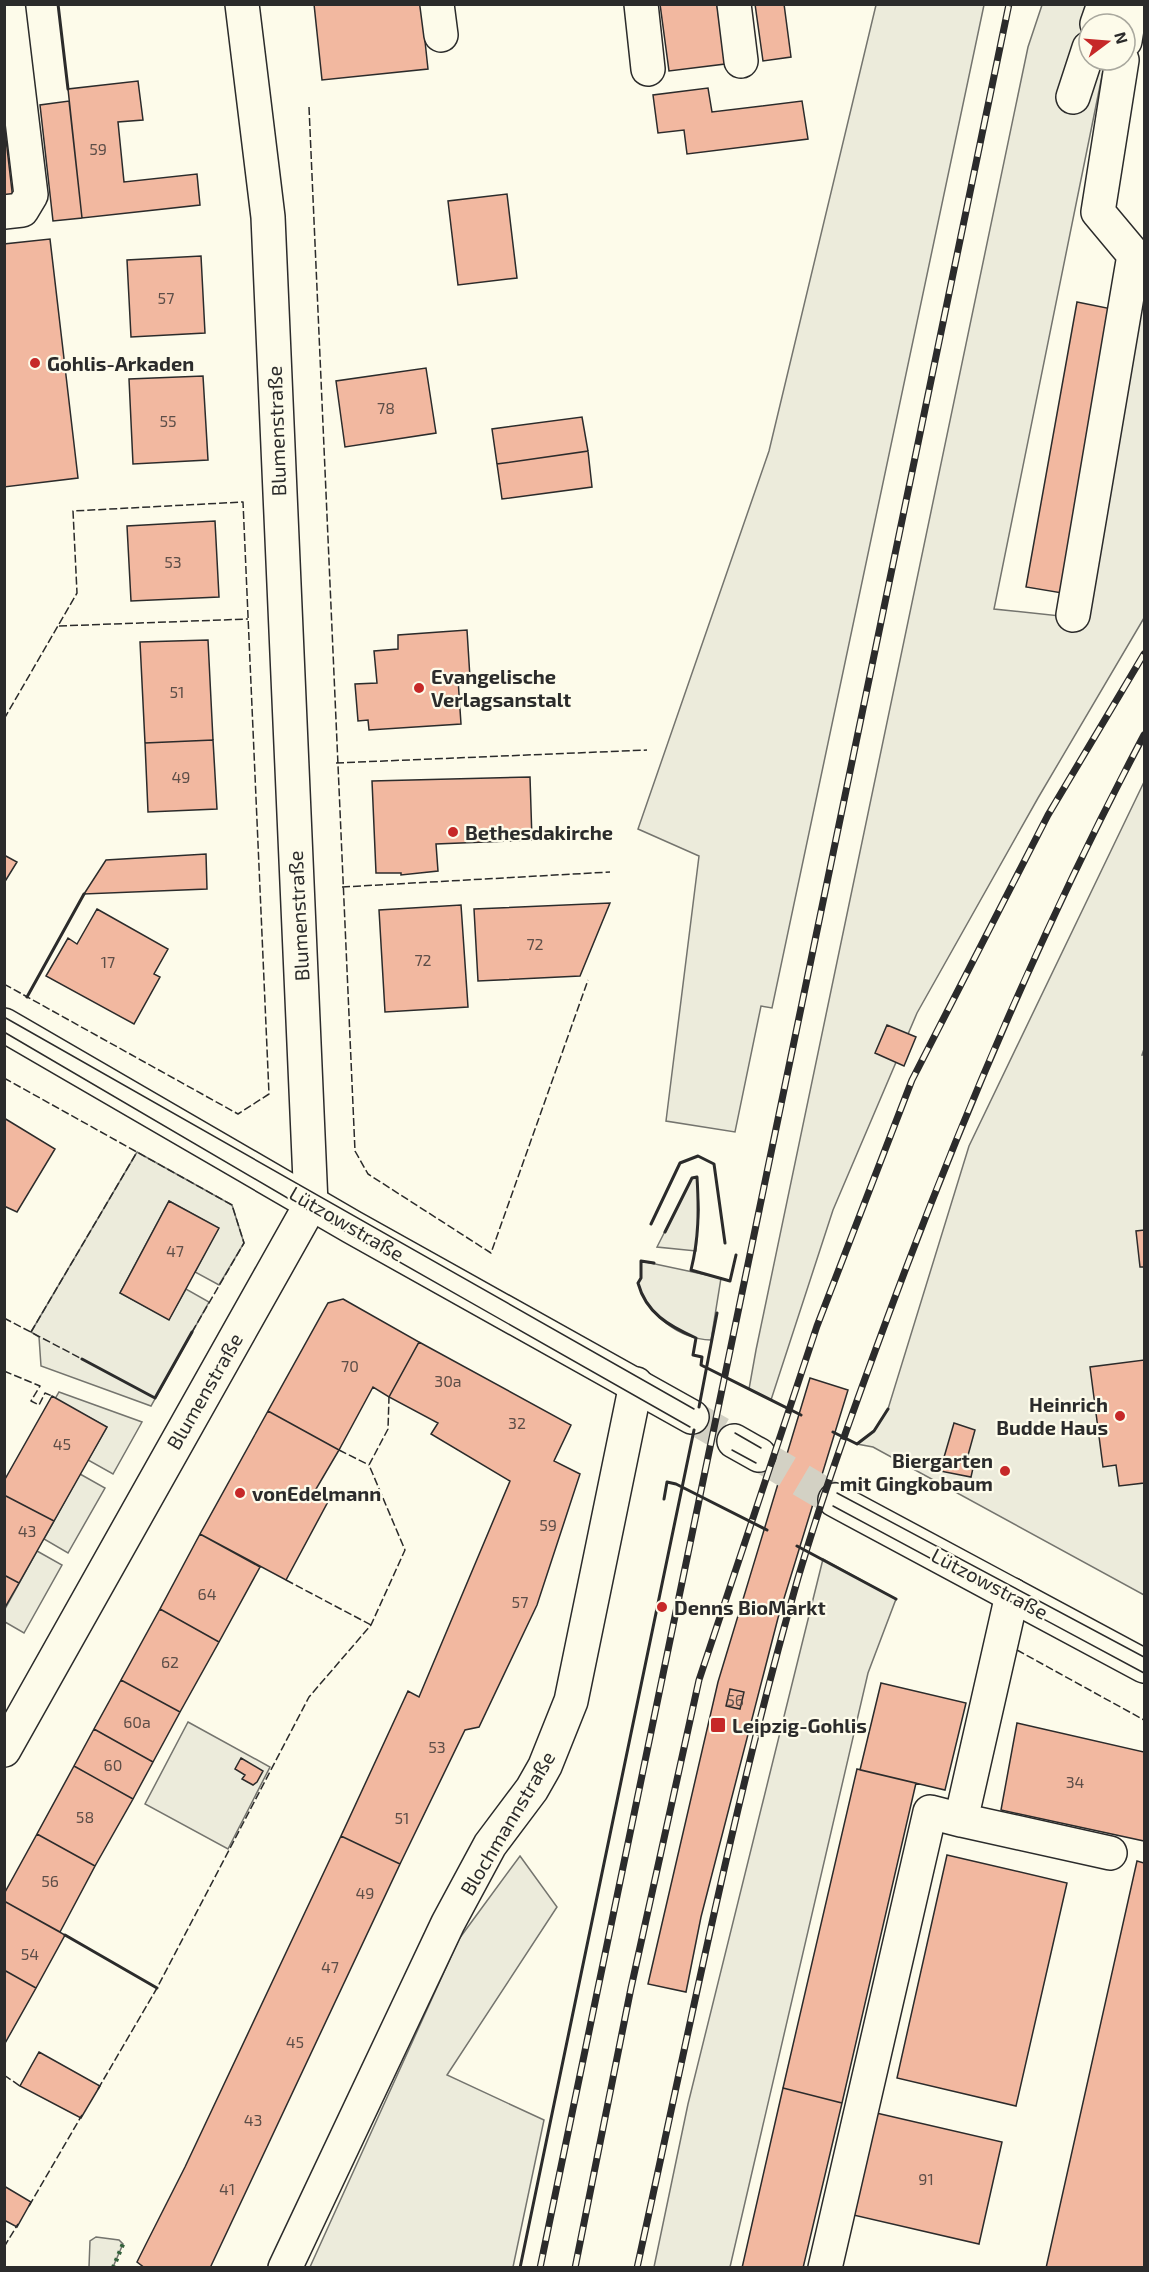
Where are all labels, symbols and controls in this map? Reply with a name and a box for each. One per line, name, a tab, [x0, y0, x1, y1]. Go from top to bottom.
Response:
north arrow	[1077, 12, 1137, 72]
text: N	[1111, 30, 1133, 46]
house number: 59	[89, 139, 107, 158]
house number: 57	[158, 288, 174, 307]
place label: Gohlis-Arkaden	[47, 351, 194, 375]
marker: Gohlis-Arkaden	[28, 356, 42, 370]
street label: Blumenstraße	[262, 365, 290, 497]
house number: 78	[377, 398, 395, 417]
house number: 55	[159, 411, 177, 430]
house number: 53	[164, 552, 182, 571]
place label: Evangelische Verlagsanstalt	[431, 664, 571, 711]
marker: Evangelische Verlagsanstalt	[412, 681, 426, 695]
house number: 51	[170, 682, 184, 701]
house number: 49	[172, 767, 191, 786]
place label: Bethesdakirche	[465, 820, 613, 844]
marker: Bethesdakirche	[446, 825, 460, 839]
street label: Blumenstraße	[283, 850, 313, 982]
house number: 72	[526, 934, 544, 953]
house number: 72	[414, 950, 432, 969]
house number: 17	[101, 952, 115, 971]
street label: Lützowstraße	[285, 1181, 409, 1265]
house number: 47	[166, 1241, 184, 1260]
street label: Blumenstraße	[161, 1328, 247, 1454]
house number: 70	[341, 1356, 359, 1375]
house number: 30a	[434, 1371, 462, 1390]
place label: Heinrich Budde Haus	[996, 1392, 1108, 1439]
marker: Heinrich Budde Haus	[1113, 1409, 1127, 1423]
house number: 32	[508, 1413, 526, 1432]
house number: 45	[53, 1434, 71, 1453]
place label: Biergarten mit Gingkobaum	[840, 1448, 993, 1495]
marker: Biergarten mit Gingkobaum	[998, 1464, 1012, 1478]
place label: vonEdelmann	[252, 1481, 381, 1505]
marker: vonEdelmann	[233, 1486, 247, 1500]
house number: 59	[539, 1515, 557, 1534]
house number: 43	[18, 1521, 36, 1540]
street label: Lützowstraße	[928, 1542, 1052, 1624]
house number: 64	[198, 1584, 217, 1603]
house number: 57	[512, 1592, 528, 1611]
place label: Denns BioMarkt	[674, 1595, 826, 1619]
marker: Denns BioMarkt	[655, 1600, 669, 1614]
house number: 62	[161, 1652, 179, 1671]
house number: 56	[726, 1690, 744, 1709]
house number: 60a	[123, 1712, 151, 1731]
place label: Leipzig-Gohlis	[732, 1713, 867, 1737]
marker: Leipzig-Gohlis	[709, 1716, 727, 1734]
house number: 53	[428, 1737, 446, 1756]
street label: Blochmannstraße	[455, 1747, 559, 1899]
house number: 60	[104, 1755, 122, 1774]
house number: 34	[1066, 1772, 1085, 1791]
house number: 58	[76, 1807, 94, 1826]
house number: 51	[395, 1808, 409, 1827]
house number: 56	[41, 1871, 59, 1890]
house number: 49	[356, 1883, 375, 1902]
house number: 54	[21, 1944, 39, 1963]
house number: 47	[321, 1957, 339, 1976]
house number: 45	[286, 2032, 304, 2051]
house number: 43	[244, 2110, 262, 2129]
house number: 91	[918, 2169, 934, 2188]
house number: 41	[219, 2179, 235, 2198]

